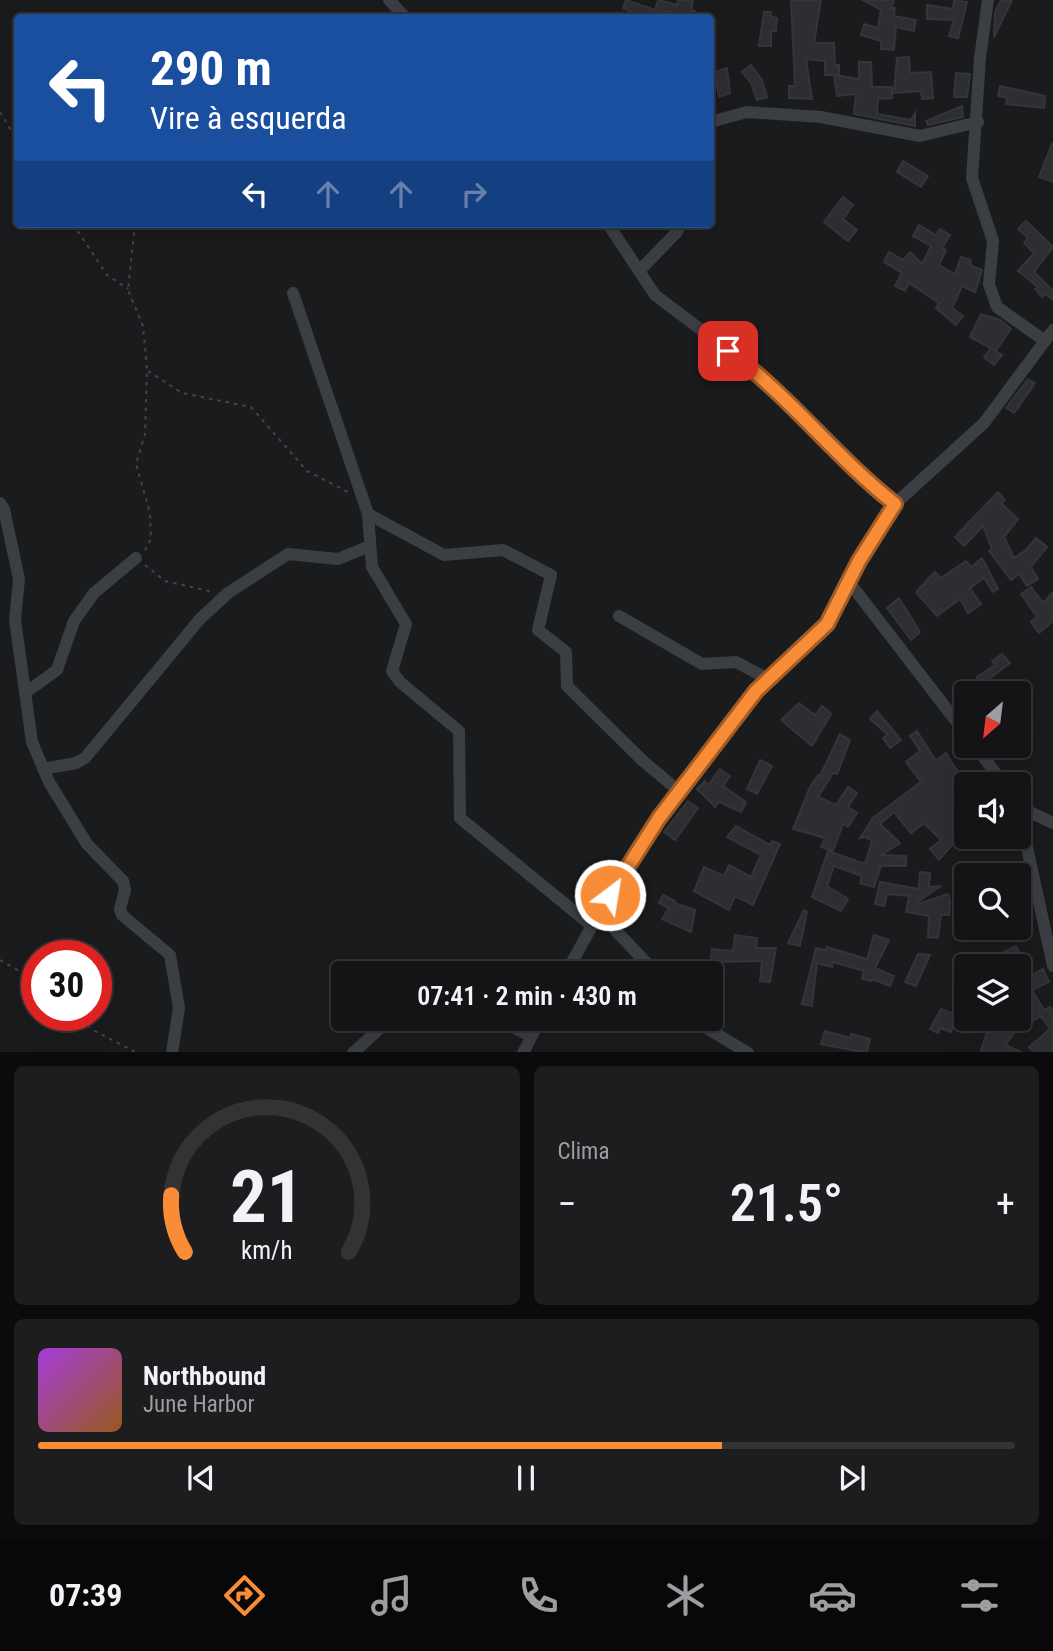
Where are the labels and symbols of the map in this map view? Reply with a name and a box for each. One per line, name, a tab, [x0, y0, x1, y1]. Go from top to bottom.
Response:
pin	[698, 321, 758, 381]
north arrow	[954, 681, 1031, 758]
position arrow	[573, 858, 647, 932]
speed limit sign: 30	[21, 940, 112, 1031]

